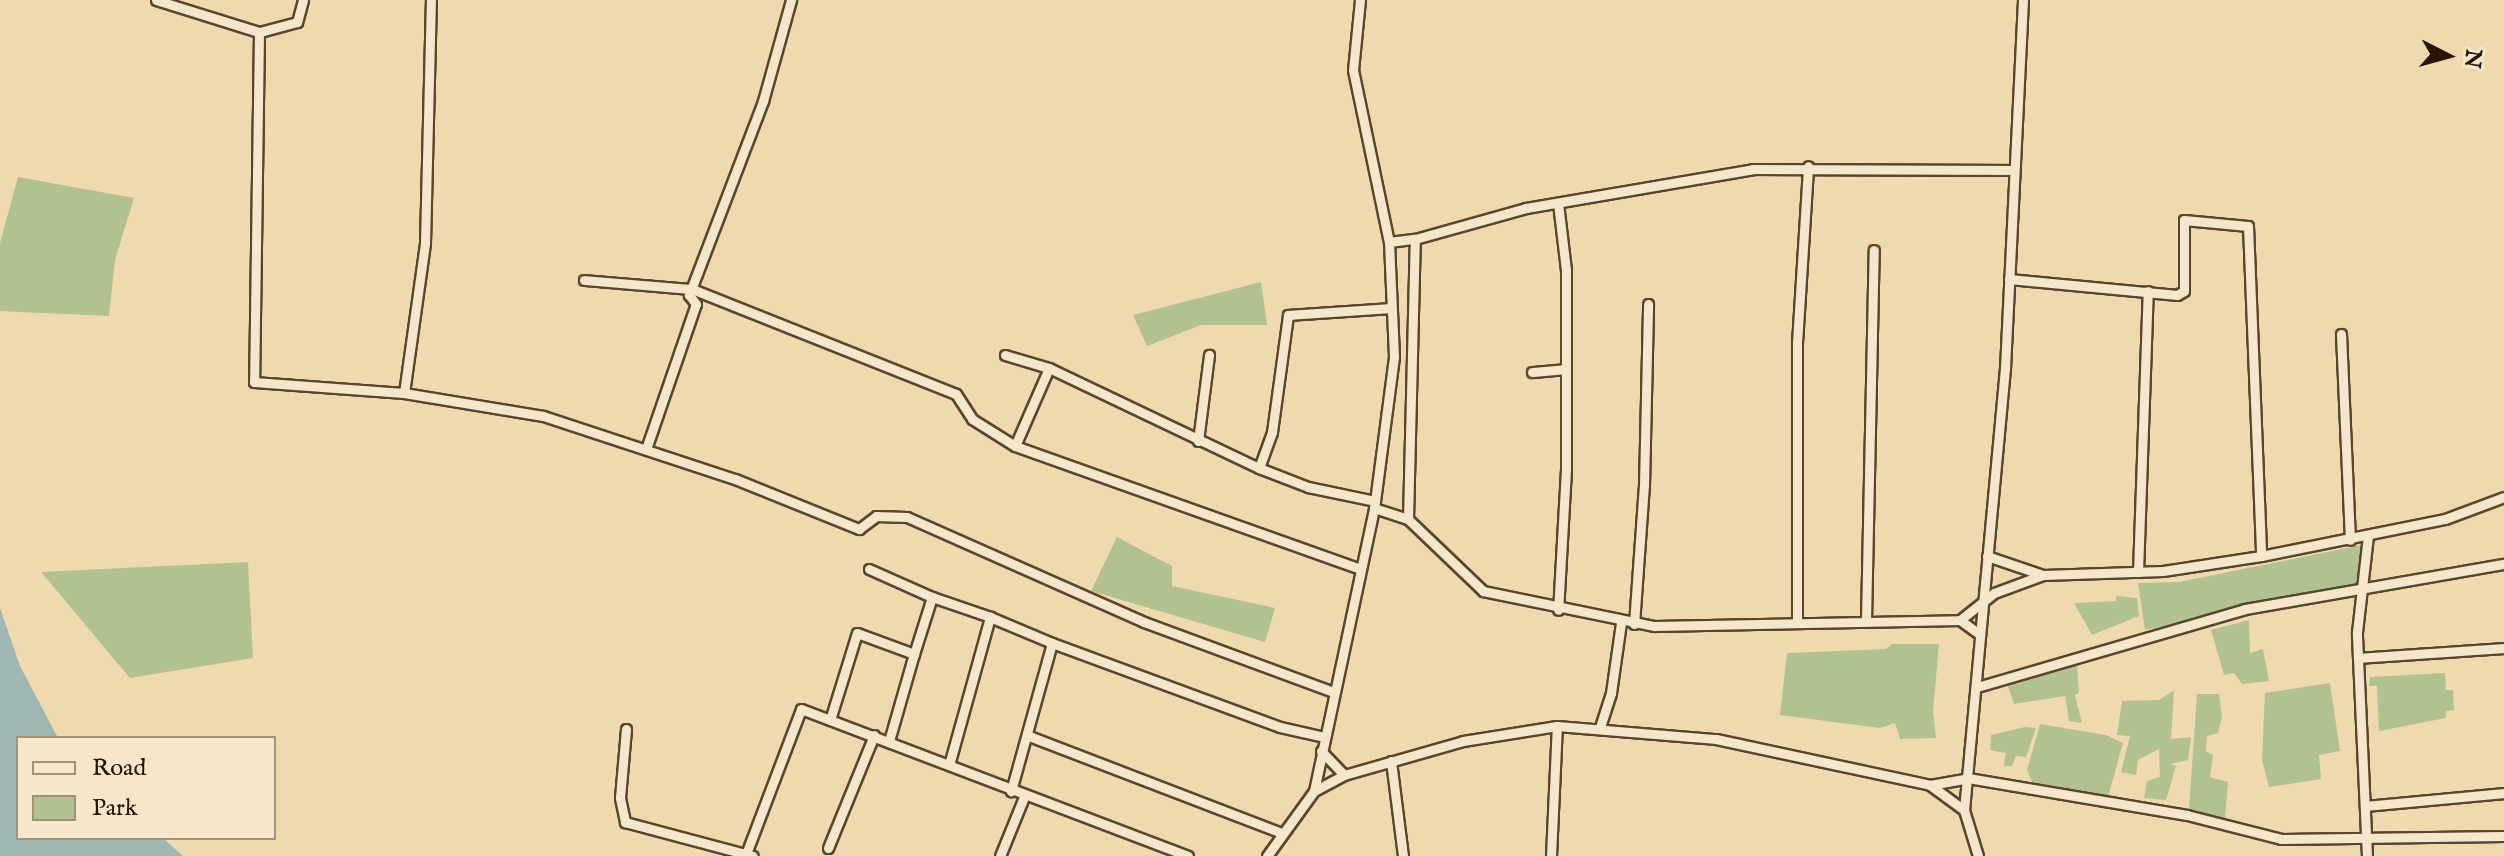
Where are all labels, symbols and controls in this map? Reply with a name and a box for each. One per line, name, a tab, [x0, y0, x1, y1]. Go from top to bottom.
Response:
north arrow	[2408, 16, 2488, 96]
text: N	[2457, 48, 2487, 69]
legend	[16, 736, 276, 840]
text: Road	[92, 753, 146, 784]
text: Park	[92, 793, 138, 824]

